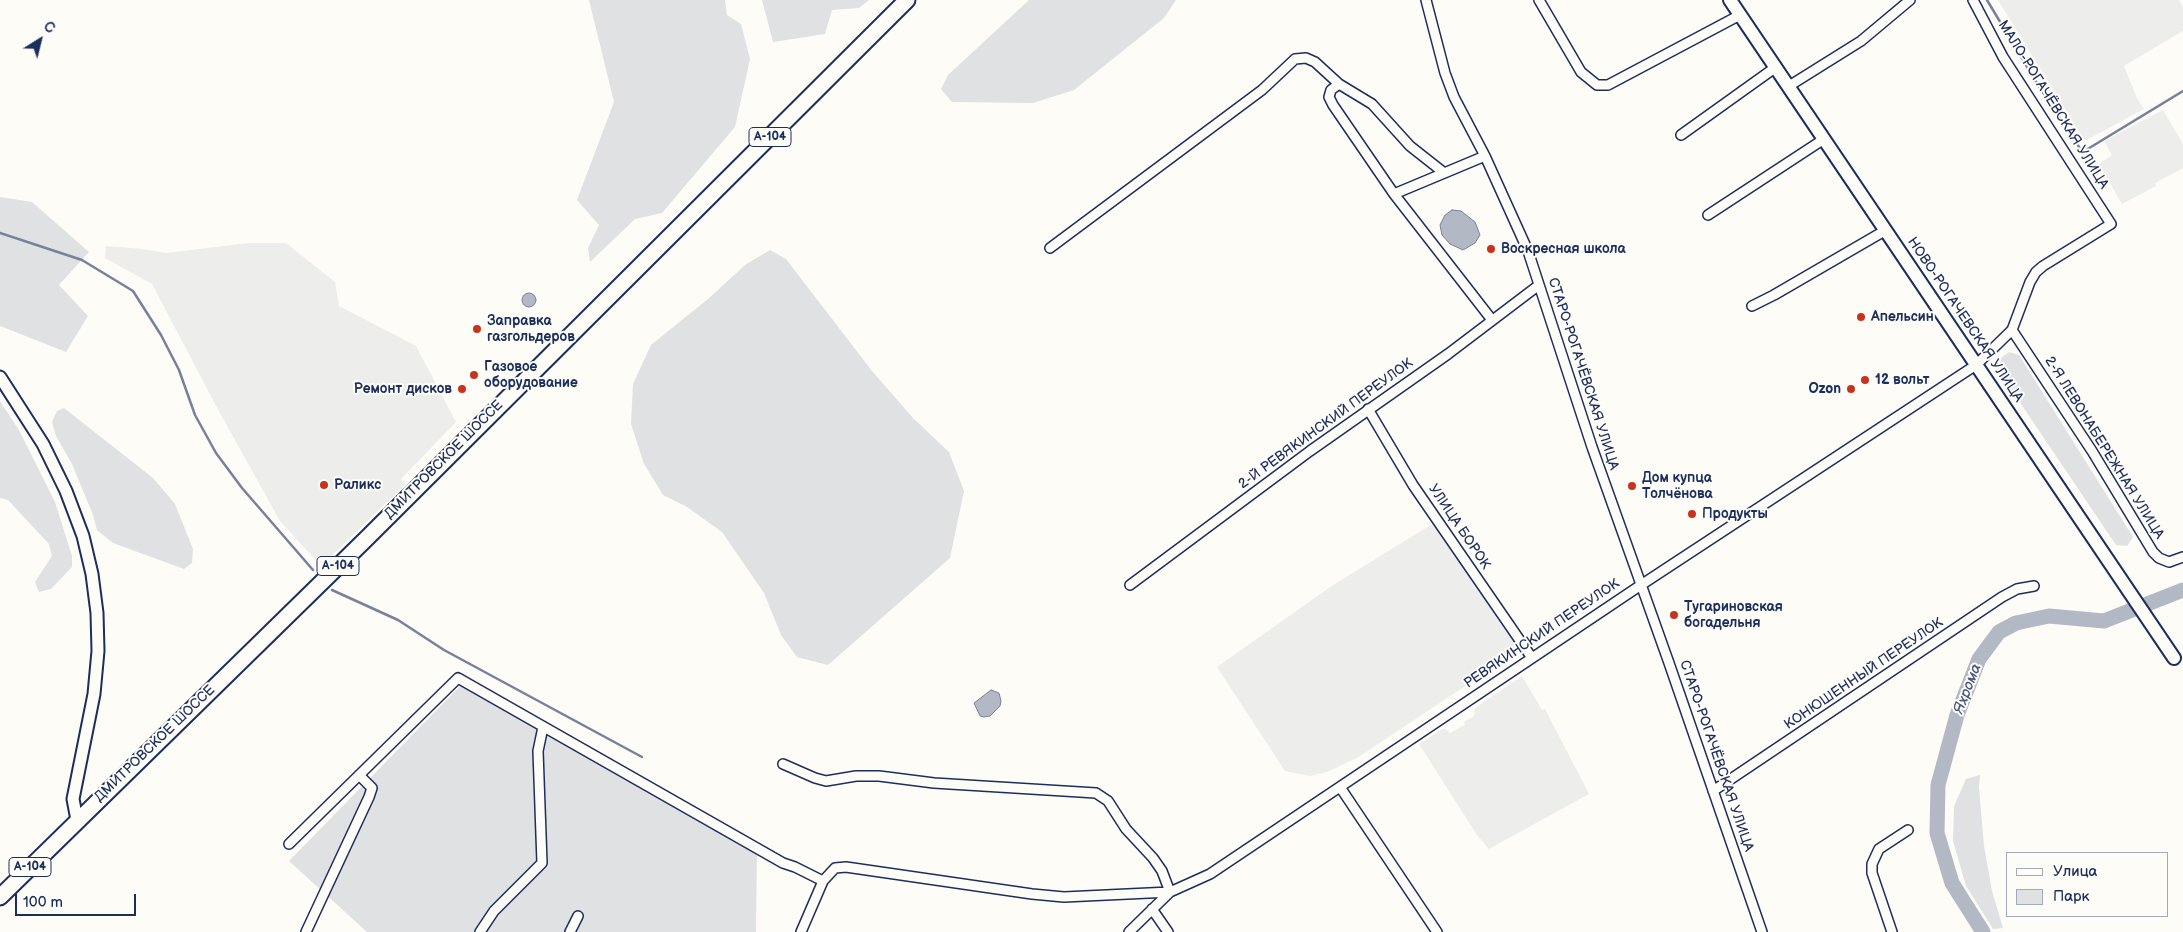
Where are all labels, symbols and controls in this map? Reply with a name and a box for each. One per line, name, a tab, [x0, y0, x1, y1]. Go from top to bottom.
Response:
north arrow	[15, 15, 65, 65]
text: С	[40, 18, 58, 37]
street label: МАЛО-РОГАЧЁВСКАЯ УЛИЦА	[1994, 18, 2112, 192]
road number: А-104	[749, 128, 791, 146]
street label: НОВО-РОГАЧЕВСКАЯ УЛИЦА	[1903, 234, 2027, 406]
place label: Воскресная школа	[1501, 241, 1626, 257]
marker: Воскресная школа	[1485, 243, 1497, 255]
street label: СТАРО-РОГАЧЁВСКАЯ УЛИЦА	[1544, 276, 1622, 472]
place label: Апельсин	[1871, 309, 1934, 325]
marker: Апельсин	[1855, 311, 1867, 323]
place label: Заправка газгольдеров	[487, 313, 575, 346]
marker: Заправка газгольдеров	[471, 323, 483, 335]
street label: 2-Я ЛЕВОНАБЕРЕЖНАЯ УЛИЦА	[2041, 354, 2167, 542]
street label: 2-Й РЕВЯКИНСКИЙ ПЕРЕУЛОК	[1235, 355, 1417, 493]
place label: Газовое оборудование	[484, 359, 578, 392]
marker: Газовое оборудование	[468, 369, 480, 381]
place label: 12 вольт	[1875, 372, 1929, 388]
marker: 12 вольт	[1859, 374, 1871, 386]
place label: Ремонт дисков	[354, 381, 452, 397]
place label: Ozon	[1808, 381, 1841, 397]
marker: Ремонт дисков	[456, 383, 468, 395]
marker: Ozon	[1845, 383, 1857, 395]
street label: ДМИТРОВСКОЕ ШОССЕ	[381, 397, 507, 523]
place label: Дом купца Толчёнова	[1642, 470, 1713, 502]
place label: Раликс	[334, 477, 381, 493]
marker: Раликс	[318, 479, 330, 491]
marker: Дом купца Толчёнова	[1626, 480, 1638, 492]
street label: УЛИЦА БОРОК	[1424, 481, 1494, 573]
place label: Продукты	[1702, 506, 1768, 522]
marker: Продукты	[1686, 508, 1698, 520]
road number: А-104	[317, 556, 359, 576]
street label: РЕВЯКИНСКИЙ ПЕРЕУЛОК	[1461, 576, 1623, 692]
place label: Тугариновская богадельня	[1684, 599, 1783, 632]
marker: Тугариновская богадельня	[1668, 609, 1680, 621]
street label: КОНЮШЕННЫЙ ПЕРЕУЛОК	[1781, 615, 1947, 733]
street label: СТАРО-РОГАЧЁВСКАЯ УЛИЦА	[1675, 658, 1757, 854]
water label: Яхрома	[1950, 661, 1986, 717]
street label: ДМИТРОВСКОЕ ШОССЕ	[91, 682, 219, 806]
legend	[2006, 852, 2168, 917]
road number: А-104	[9, 858, 51, 876]
text: Улица	[2053, 862, 2097, 881]
scale bar	[18, 884, 139, 916]
text: Парк	[2053, 887, 2090, 906]
text: 100 m	[23, 893, 63, 912]

